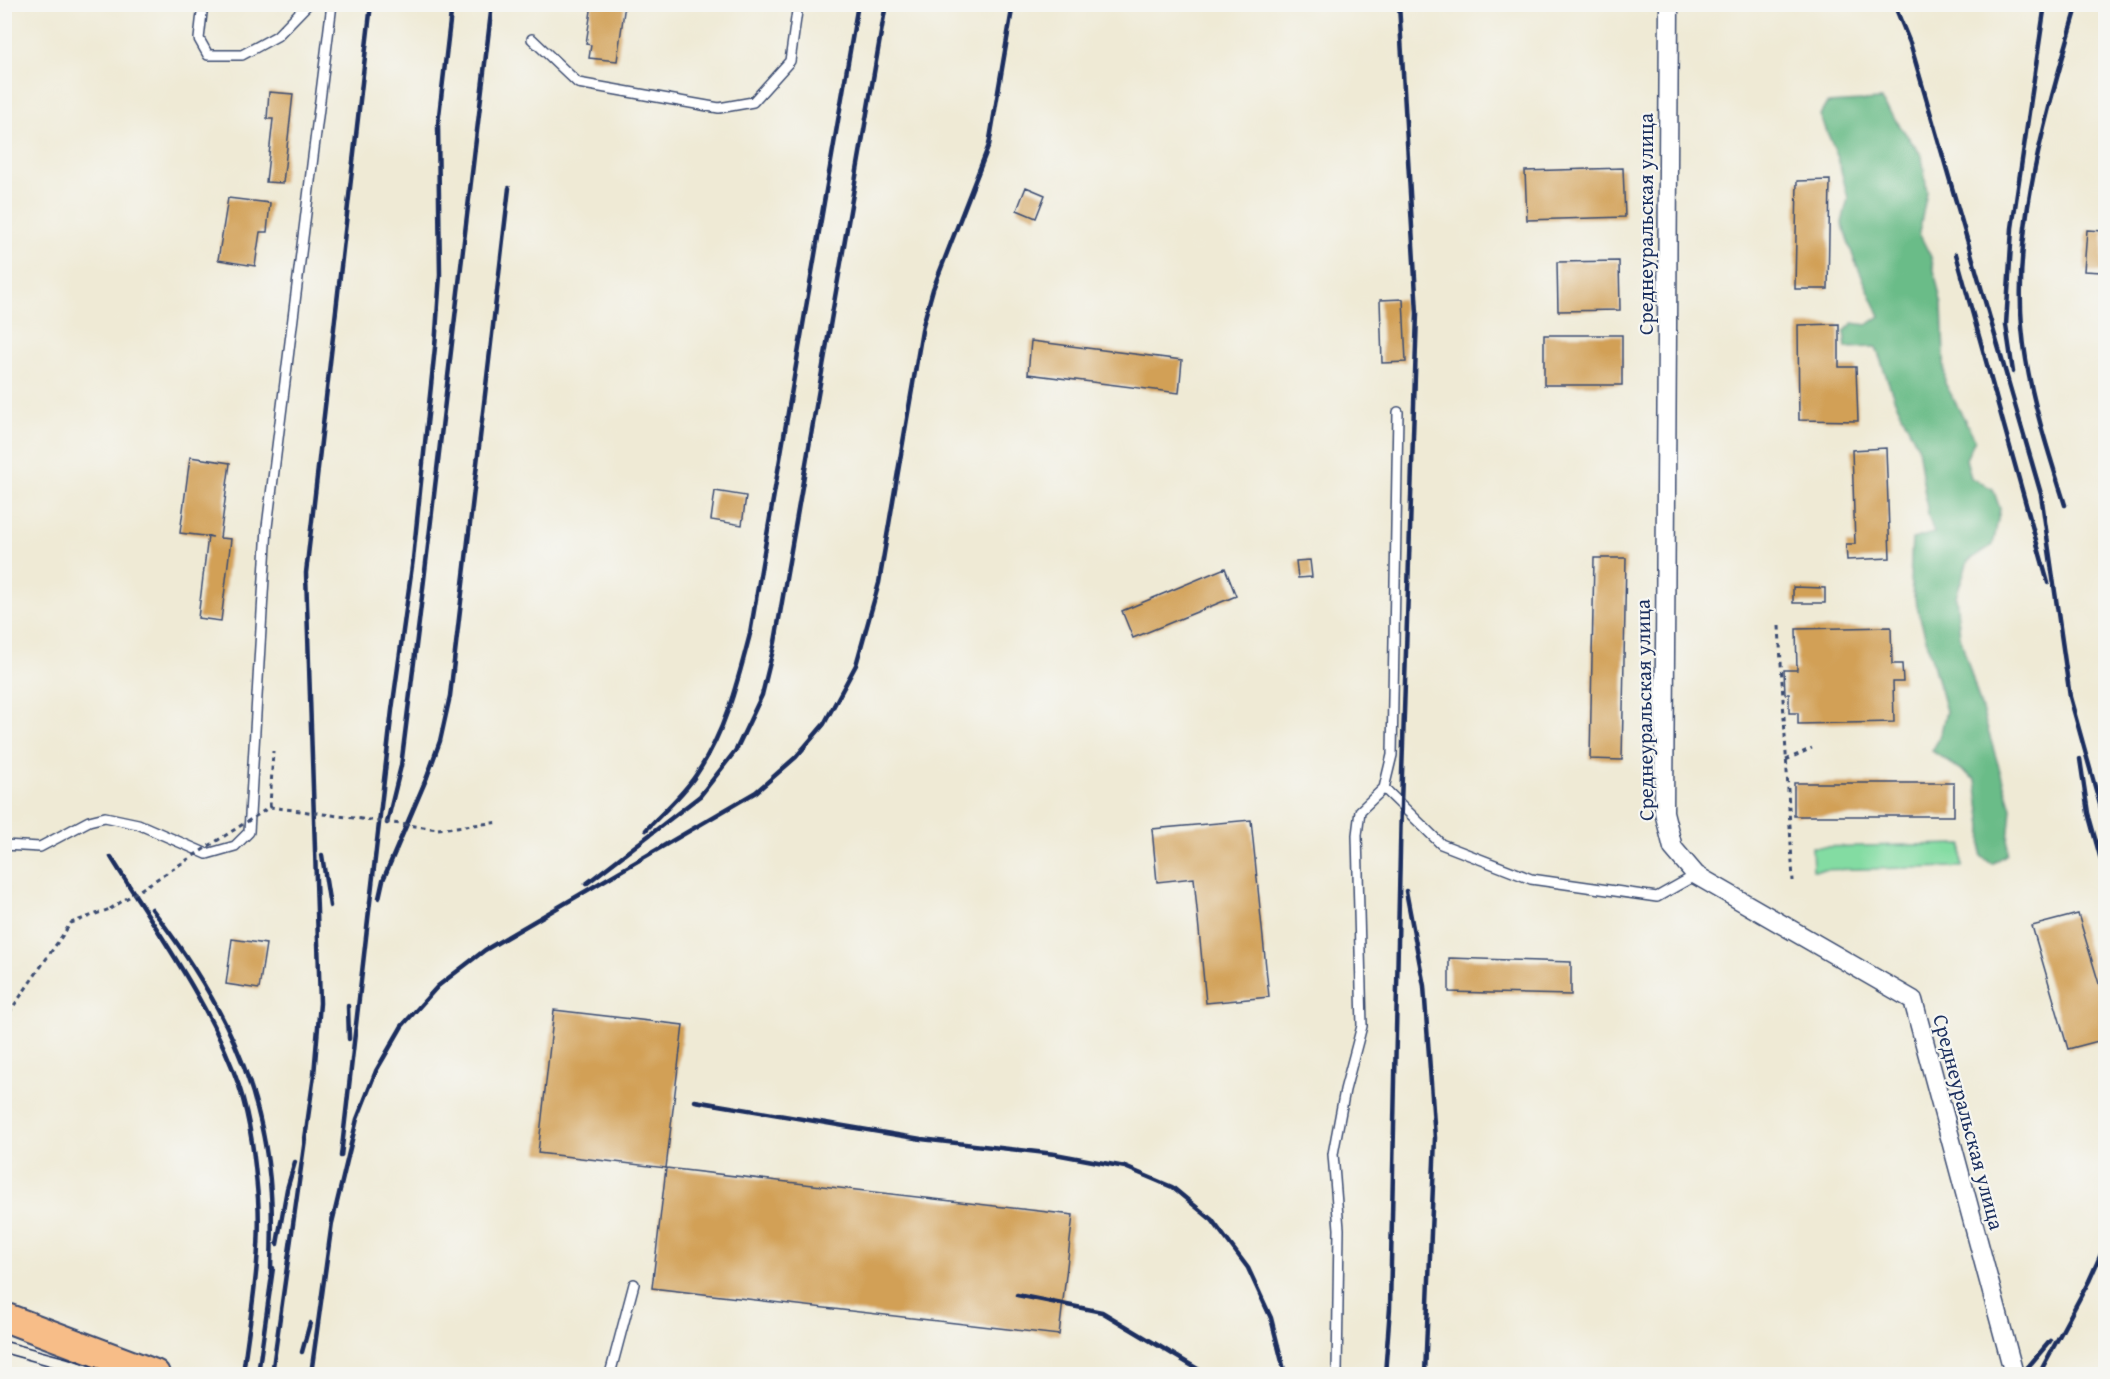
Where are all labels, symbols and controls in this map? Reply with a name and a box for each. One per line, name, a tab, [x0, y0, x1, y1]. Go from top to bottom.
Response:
street label: Среднеуральская улица	[1630, 113, 1661, 335]
street label: Среднеуральская улица	[1627, 599, 1661, 821]
street label: Среднеуральская улица	[1925, 1011, 2013, 1233]

